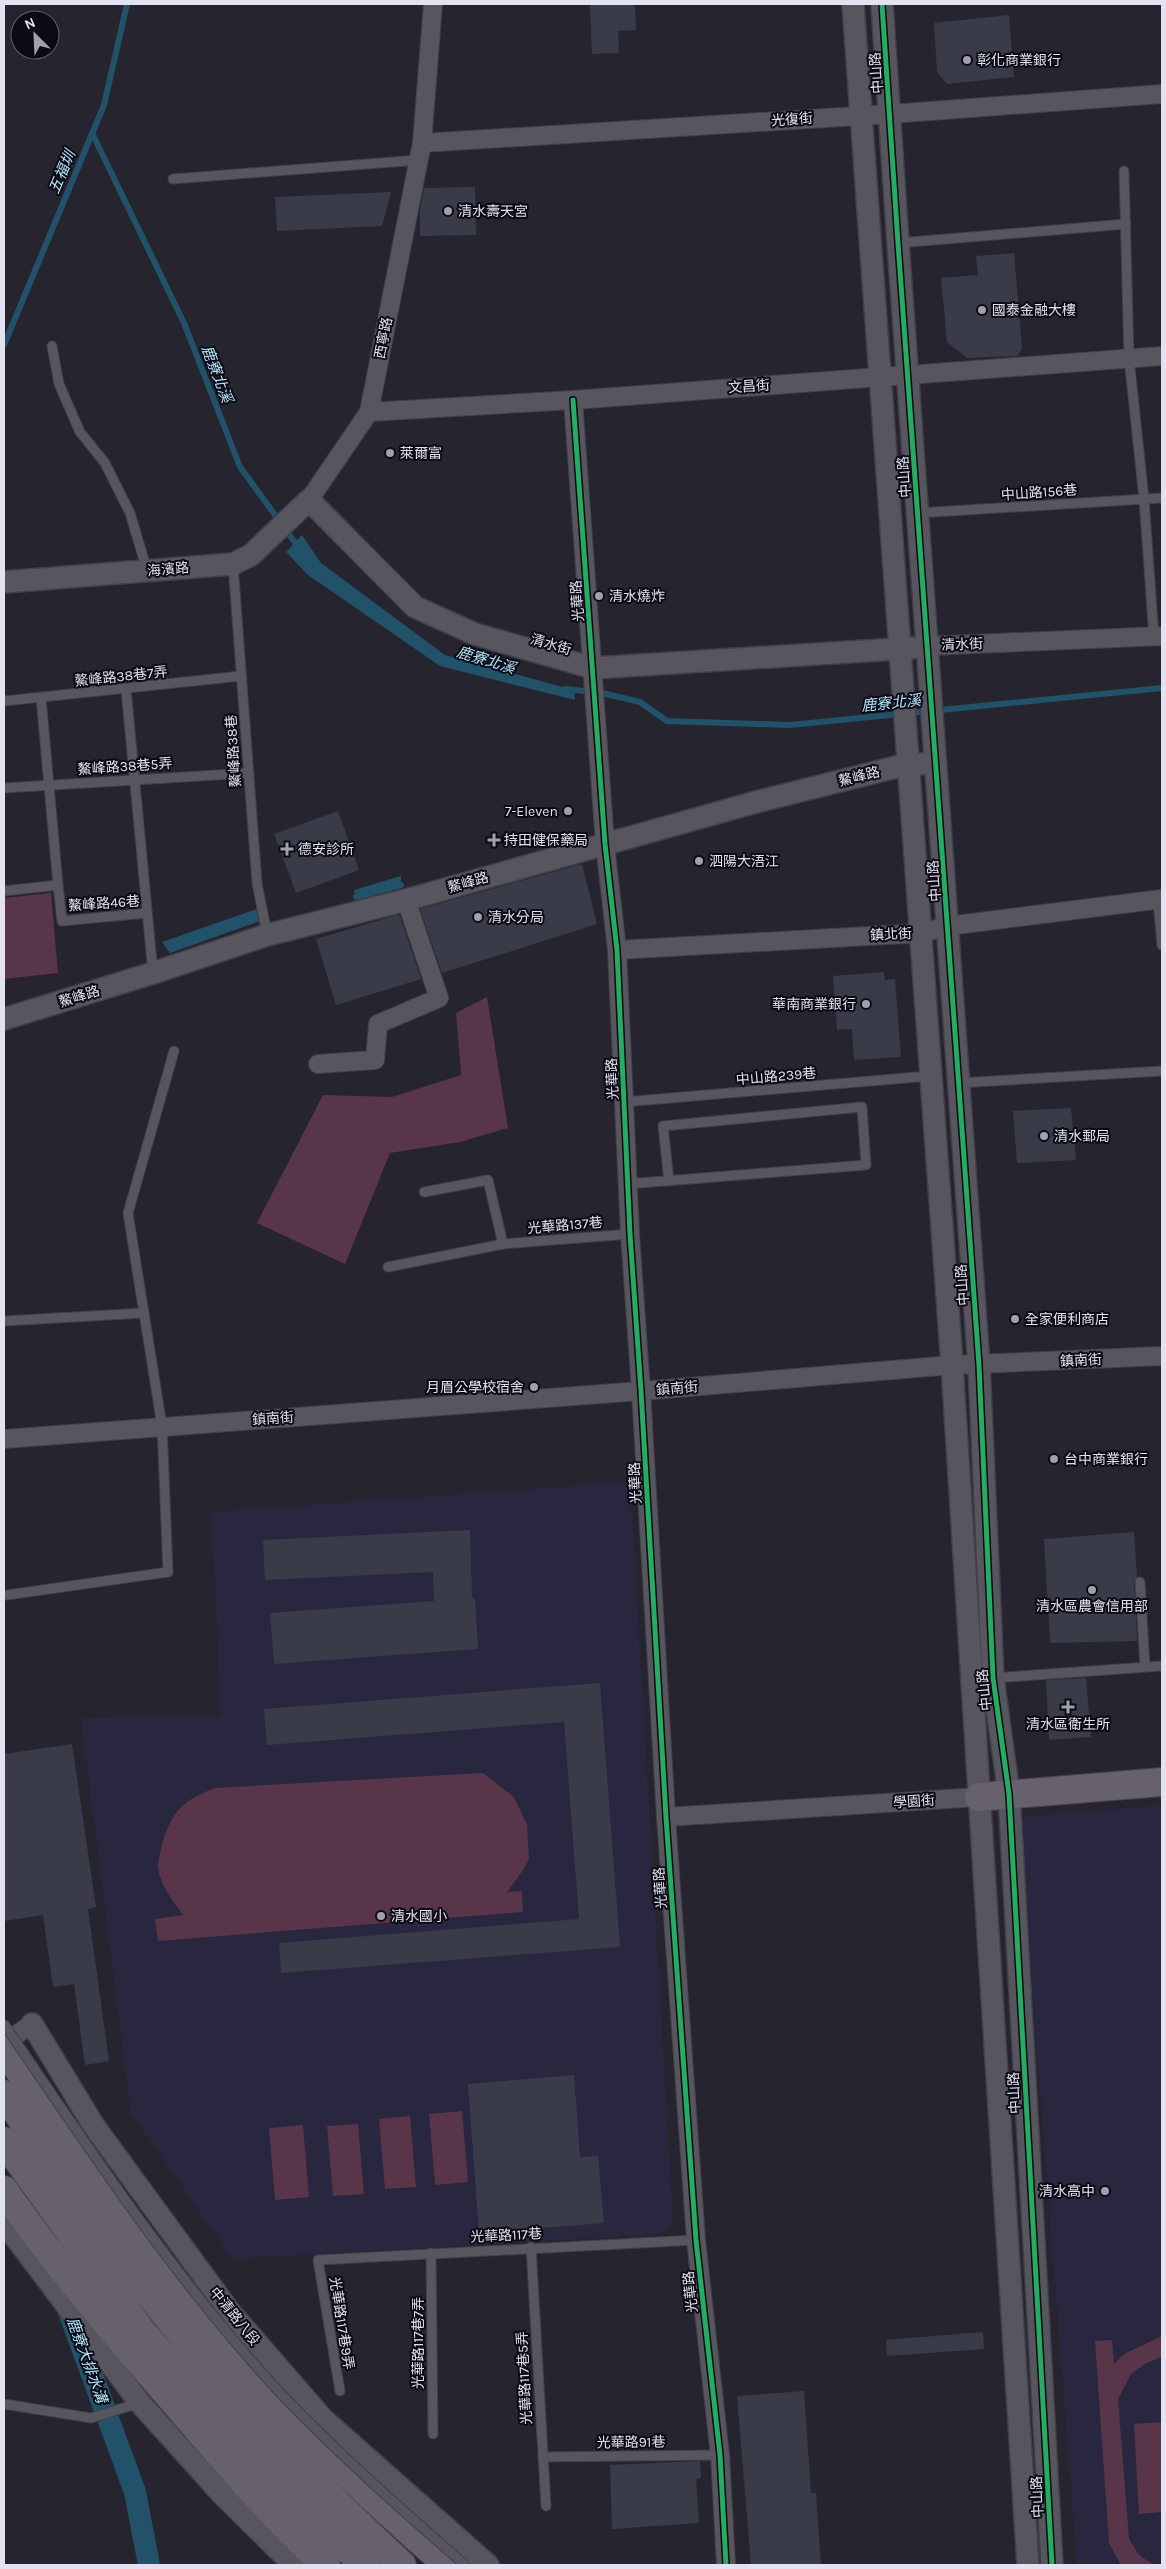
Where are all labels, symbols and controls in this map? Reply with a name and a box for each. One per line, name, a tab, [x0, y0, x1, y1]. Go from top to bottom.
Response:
north arrow	[10, 10, 60, 60]
text: N	[22, 14, 38, 33]
street label: 中山路	[867, 51, 886, 95]
place label: 彰化商業銀行	[977, 52, 1061, 69]
marker: 彰化商業銀行	[961, 54, 973, 66]
street label: 光復街	[770, 110, 814, 129]
water label: 五福圳	[45, 146, 80, 196]
place label: 清水壽天宮	[458, 203, 528, 220]
marker: 清水壽天宮	[442, 205, 454, 217]
place label: 國泰金融大樓	[992, 302, 1076, 319]
marker: 國泰金融大樓	[976, 304, 988, 316]
street label: 西寧路	[371, 316, 396, 360]
water label: 鹿寮北溪	[198, 343, 237, 407]
street label: 文昌街	[727, 377, 771, 396]
place label: 萊爾富	[400, 445, 442, 462]
marker: 萊爾富	[384, 447, 396, 459]
street label: 中山路	[895, 455, 914, 499]
street label: 中山路156巷	[1000, 481, 1078, 504]
street label: 海濱路	[146, 559, 190, 580]
street label: 光華路	[568, 579, 587, 623]
place label: 清水燒炸	[609, 588, 665, 605]
marker: 清水燒炸	[593, 590, 605, 602]
street label: 清水街	[528, 631, 573, 658]
street label: 清水街	[941, 635, 983, 654]
water label: 鹿寮北溪	[455, 643, 519, 678]
street label: 鰲峰路38巷7弄	[74, 663, 168, 690]
water label: 鹿寮北溪	[860, 691, 924, 715]
street label: 鰲峰路38巷	[222, 714, 245, 788]
street label: 鰲峰路38巷5弄	[77, 755, 173, 778]
street label: 鰲峰路	[837, 763, 882, 790]
place label: 7-Eleven	[505, 803, 558, 820]
marker: 7-Eleven	[562, 805, 574, 817]
place label: 持田健保藥局	[504, 832, 588, 849]
marker: 持田健保藥局	[488, 834, 500, 846]
place label: 德安診所	[298, 841, 354, 858]
marker: 德安診所	[280, 842, 294, 856]
place label: 泗陽大浯江	[709, 853, 779, 870]
marker: 泗陽大浯江	[693, 855, 705, 867]
street label: 中山路	[925, 859, 944, 903]
street label: 鰲峰路	[446, 869, 491, 896]
street label: 鰲峰路46巷	[68, 893, 140, 914]
place label: 清水分局	[488, 909, 544, 926]
marker: 清水分局	[472, 911, 484, 923]
street label: 鎮北街	[870, 925, 912, 944]
street label: 鰲峰路	[57, 982, 102, 1011]
place label: 華南商業銀行	[772, 996, 856, 1013]
marker: 華南商業銀行	[860, 998, 872, 1010]
street label: 光華路	[603, 1058, 622, 1100]
street label: 中山路239巷	[735, 1065, 817, 1088]
place label: 清水郵局	[1054, 1128, 1110, 1145]
marker: 清水郵局	[1038, 1130, 1050, 1142]
street label: 光華路137巷	[527, 1214, 603, 1237]
street label: 中山路	[953, 1263, 972, 1307]
place label: 全家便利商店	[1025, 1311, 1109, 1328]
marker: 全家便利商店	[1009, 1313, 1021, 1325]
street label: 鎮南街	[1060, 1351, 1102, 1370]
street label: 鎮南街	[655, 1378, 699, 1399]
place label: 月眉公學校宿舍	[426, 1379, 524, 1396]
marker: 月眉公學校宿舍	[528, 1381, 540, 1393]
street label: 鎮南街	[251, 1409, 295, 1428]
place label: 台中商業銀行	[1064, 1451, 1148, 1468]
marker: 台中商業銀行	[1048, 1453, 1060, 1465]
street label: 光華路	[626, 1462, 645, 1504]
marker: 清水區農會信用部	[1086, 1584, 1098, 1596]
place label: 清水區農會信用部	[1036, 1598, 1148, 1615]
street label: 中山路	[974, 1668, 995, 1712]
marker: 清水區衛生所	[1061, 1700, 1075, 1714]
place label: 清水區衛生所	[1026, 1716, 1110, 1733]
street label: 學園街	[892, 1792, 936, 1811]
street label: 光華路	[651, 1866, 670, 1910]
place label: 清水國小	[391, 1908, 447, 1925]
marker: 清水國小	[375, 1910, 387, 1922]
street label: 中山路	[1005, 2072, 1024, 2114]
place label: 清水高中	[1039, 2183, 1095, 2200]
marker: 清水高中	[1099, 2185, 1111, 2197]
street label: 光華路117巷	[470, 2225, 542, 2246]
street label: 光華路	[680, 2270, 701, 2314]
street label: 光華路117巷9弄	[326, 2275, 357, 2371]
street label: 中清路八段	[206, 2284, 263, 2349]
street label: 光華路117巷7弄	[410, 2297, 427, 2389]
water label: 鹿寮大排水溝	[63, 2315, 112, 2407]
street label: 光華路117巷5弄	[514, 2331, 535, 2425]
street label: 光華路91巷	[596, 2433, 666, 2452]
street label: 中山路	[1028, 2476, 1047, 2518]

